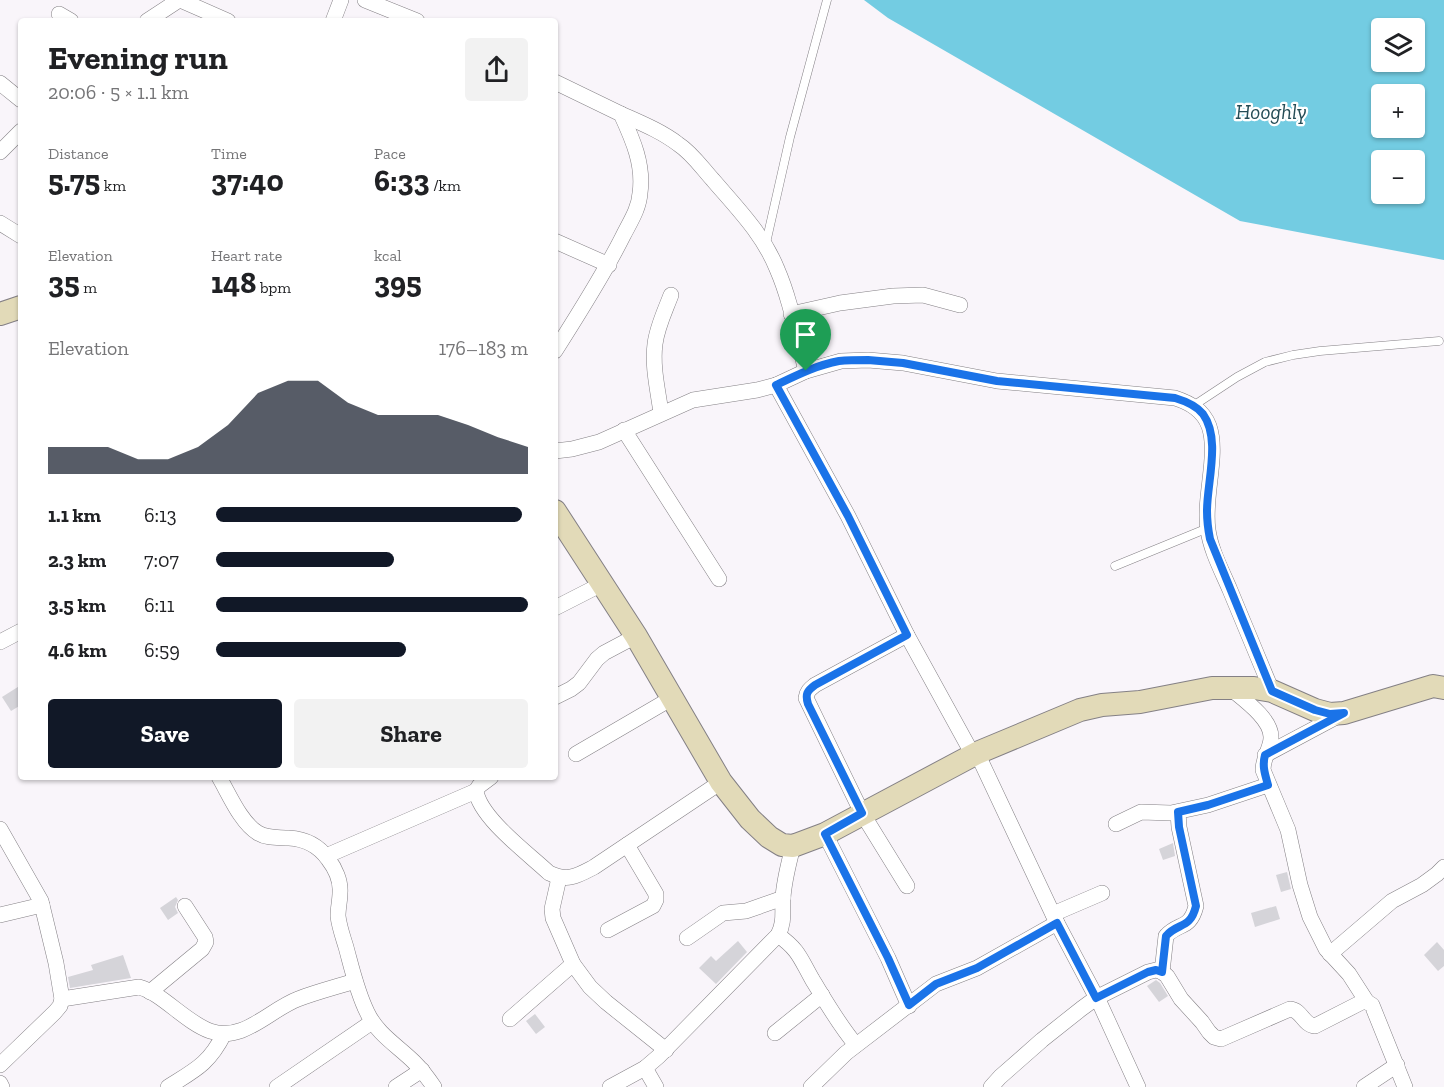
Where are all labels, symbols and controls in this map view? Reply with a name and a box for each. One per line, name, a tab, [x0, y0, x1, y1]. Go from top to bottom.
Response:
map controls	[1371, 18, 1425, 204]
button: layers	[1371, 18, 1425, 72]
text: Evening run	[48, 38, 228, 77]
button: share	[465, 38, 528, 101]
text: 20:06 · 5 × 1.1 km	[48, 80, 189, 104]
button: +	[1371, 84, 1425, 138]
water label: Hooghly	[1235, 99, 1307, 124]
text: Distance	[48, 144, 109, 163]
text: Time	[211, 144, 247, 163]
text: Pace	[374, 144, 406, 163]
button: −	[1371, 150, 1425, 204]
text: 5.75	[48, 163, 100, 199]
text: 37:40	[211, 163, 284, 199]
text: 6:33	[374, 163, 430, 199]
text: km	[100, 176, 126, 195]
text: /km	[430, 176, 461, 195]
text: Elevation	[48, 246, 113, 265]
text: Heart rate	[211, 246, 282, 265]
text: kcal	[374, 246, 401, 265]
text: 35	[48, 265, 80, 301]
text: 148	[211, 265, 256, 301]
text: 395	[374, 265, 422, 301]
text: m	[80, 278, 97, 297]
text: bpm	[256, 278, 291, 297]
pin	[780, 309, 831, 371]
icon: arrive	[789, 318, 822, 351]
text: Elevation	[48, 336, 129, 360]
text: 176–183 m	[438, 336, 528, 360]
text: 1.1 km	[48, 503, 101, 527]
text: 6:13	[144, 503, 177, 527]
text: 2.3 km	[48, 548, 106, 572]
text: 7:07	[144, 548, 179, 572]
text: 3.5 km	[48, 593, 106, 617]
text: 6:11	[144, 593, 175, 617]
text: 4.6 km	[48, 638, 107, 662]
text: 6:59	[144, 638, 180, 662]
button: Save	[48, 699, 282, 768]
button: Share	[294, 699, 528, 768]

